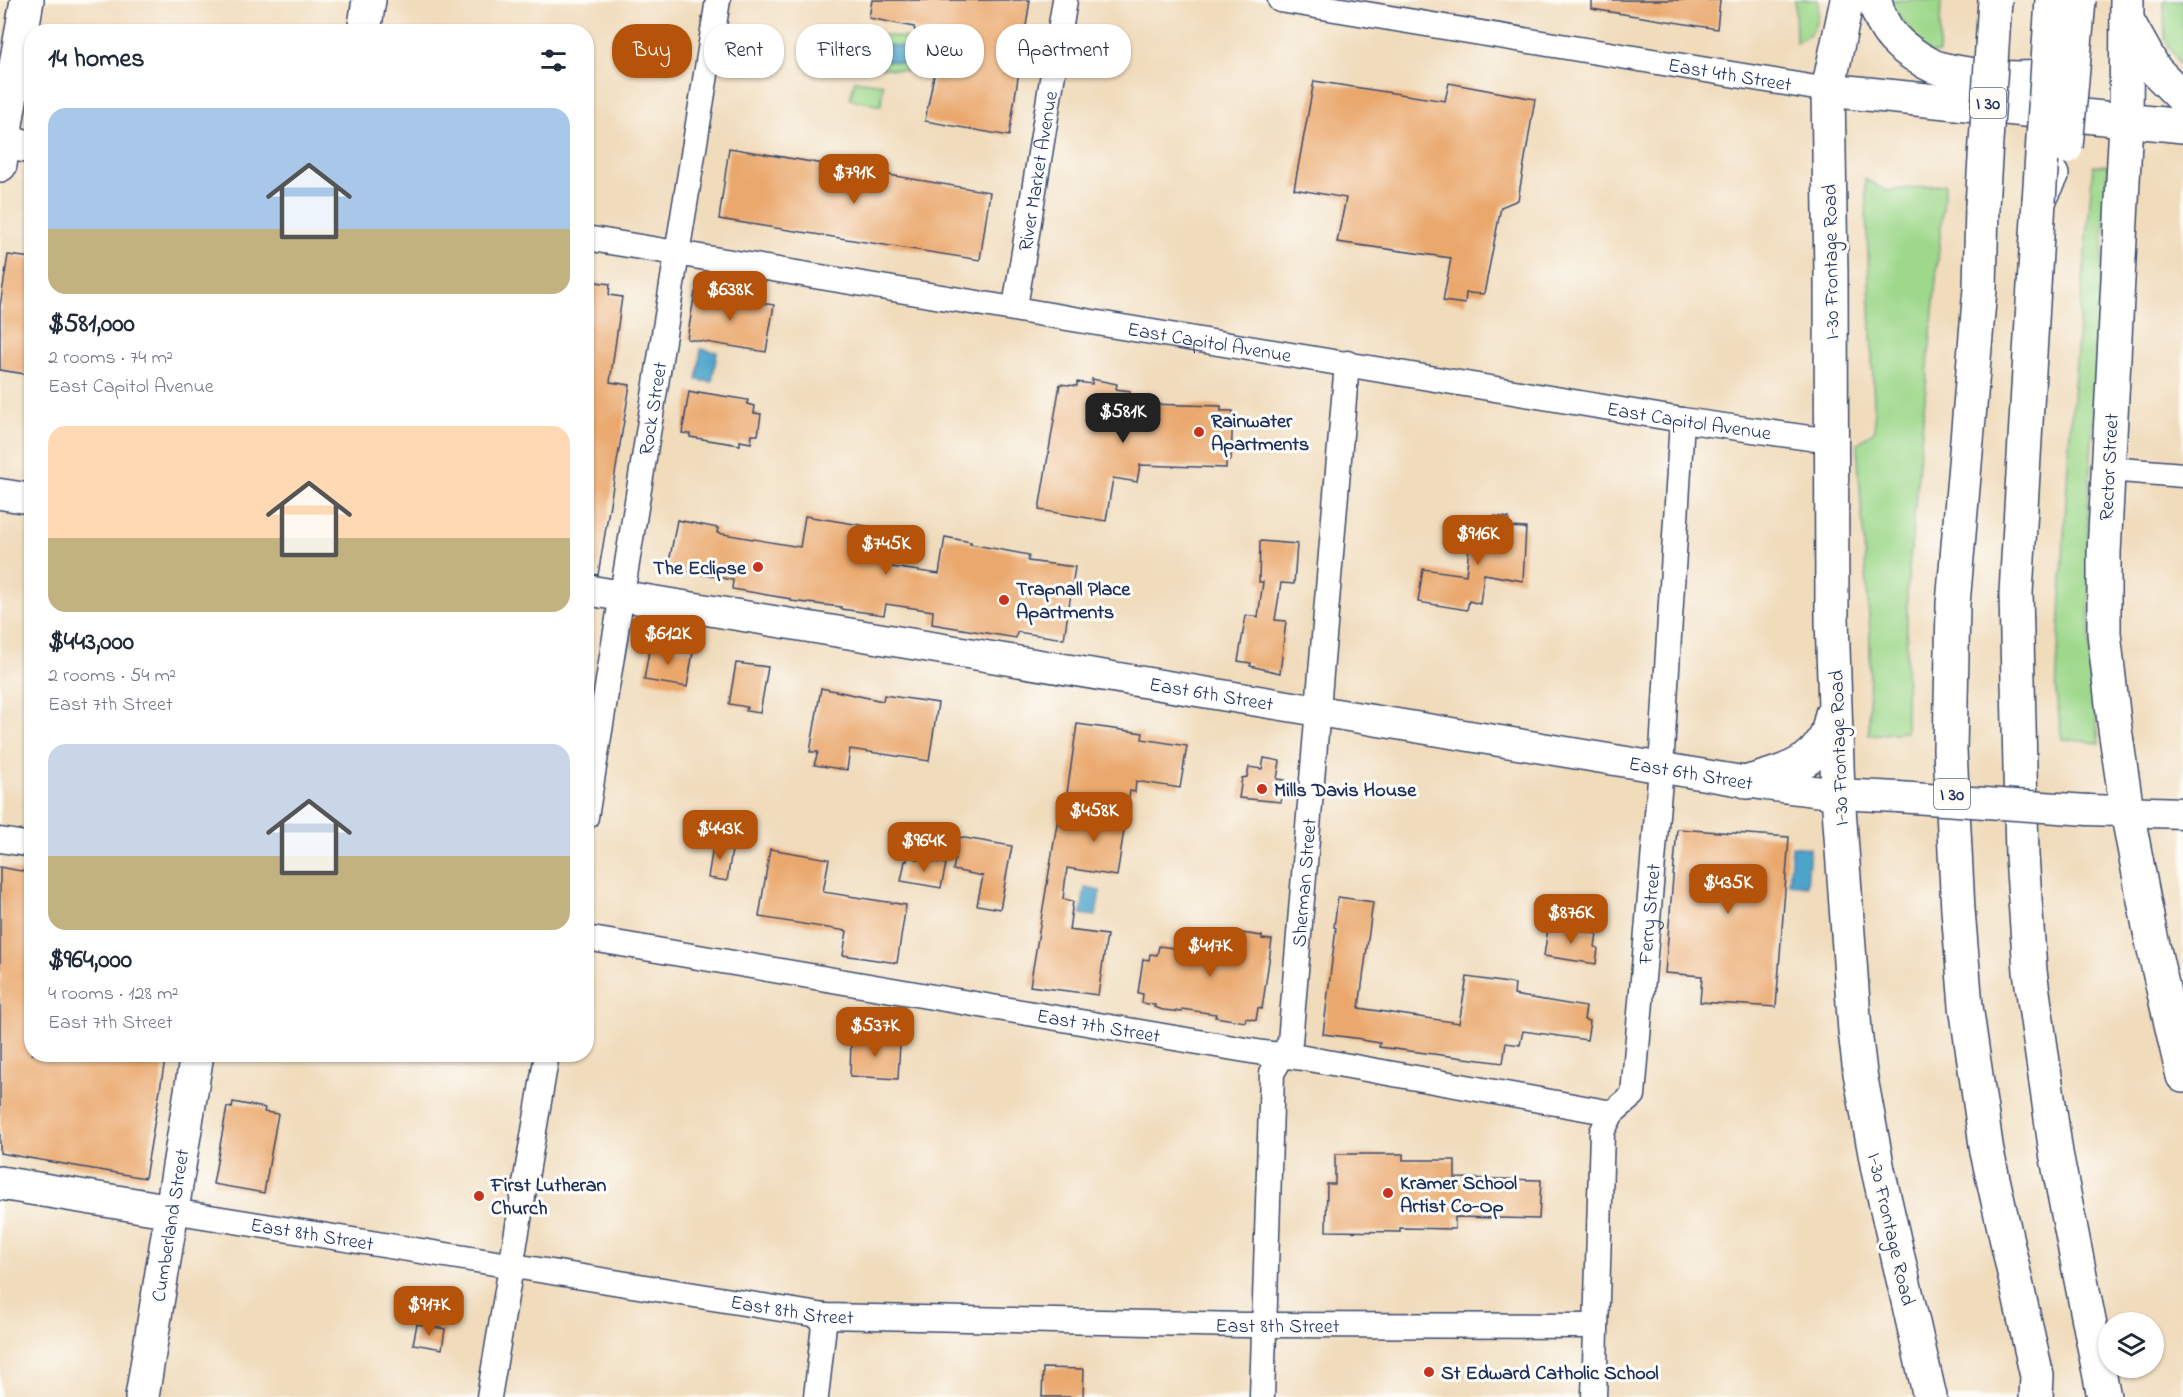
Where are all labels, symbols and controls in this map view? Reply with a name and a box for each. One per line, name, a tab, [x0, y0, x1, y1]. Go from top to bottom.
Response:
chip: Buy	[612, 24, 692, 78]
chip: Rent	[704, 24, 784, 78]
chip: Filters	[796, 24, 893, 78]
chip: New	[905, 24, 984, 78]
chip: Apartment	[996, 24, 1131, 78]
text: 14 homes	[48, 41, 144, 79]
icon: filters	[537, 44, 570, 77]
street label: East 4th Street	[1666, 52, 1794, 101]
road number: I 30	[1970, 88, 2006, 118]
street label: River Market Avenue	[1012, 89, 1067, 253]
icon: home	[255, 147, 363, 255]
pin: $791K	[812, 154, 896, 205]
text: $791K	[833, 159, 875, 188]
street label: I-30 Frontage Road	[1817, 184, 1849, 340]
pin: $638K	[688, 271, 772, 322]
text: $638K	[707, 276, 753, 305]
text: $581,000	[48, 306, 135, 344]
street label: East Capitol Avenue	[1125, 316, 1293, 372]
text: 2 rooms · 74 m²	[48, 344, 173, 373]
street label: Rock Street	[633, 359, 676, 458]
text: East Capitol Avenue	[48, 373, 214, 402]
pin: $581K	[1081, 393, 1165, 444]
street label: East Capitol Avenue	[1604, 396, 1773, 449]
text: $581K	[1099, 398, 1147, 427]
place label: Rainwater Apartments	[1211, 408, 1309, 460]
street label: Rector Street	[2093, 412, 2128, 522]
marker: Rainwater Apartments	[1192, 425, 1206, 439]
icon: home	[255, 465, 363, 573]
pin: $916K	[1436, 515, 1520, 566]
text: $916K	[1457, 520, 1499, 549]
pin: $745K	[844, 525, 928, 576]
text: $745K	[861, 530, 911, 559]
place label: The Eclipse	[653, 555, 747, 584]
marker: The Eclipse	[751, 560, 765, 574]
place label: Trapnall Place Apartments	[1016, 576, 1131, 628]
marker: Trapnall Place Apartments	[997, 593, 1011, 607]
pin: $612K	[626, 615, 710, 666]
text: $612K	[645, 620, 691, 649]
text: $443,000	[48, 624, 134, 662]
text: 2 rooms · 54 m²	[48, 662, 176, 691]
street label: I-30 Frontage Road	[1823, 669, 1859, 826]
street label: East 6th Street	[1147, 671, 1276, 720]
text: East 7th Street	[48, 691, 173, 720]
street label: East 6th Street	[1626, 751, 1755, 800]
place label: Mills Davis House	[1274, 777, 1417, 806]
road number: I 30	[1934, 779, 1970, 809]
marker: Mills Davis House	[1255, 782, 1269, 796]
icon: home	[255, 783, 363, 891]
pin: $458K	[1052, 792, 1136, 843]
text: $458K	[1070, 797, 1118, 826]
pin: $443K	[678, 810, 762, 861]
text: $443K	[697, 815, 743, 844]
street label: Sherman Street	[1286, 817, 1326, 948]
pin: $964K	[882, 822, 966, 873]
text: $964K	[902, 827, 946, 856]
street label: Ferry Street	[1632, 862, 1670, 967]
pin: $435K	[1686, 864, 1770, 915]
text: $435K	[1703, 869, 1753, 898]
pin: $876K	[1529, 894, 1613, 945]
text: $876K	[1548, 899, 1594, 928]
pin: $417K	[1168, 927, 1252, 978]
text: $417K	[1188, 932, 1232, 961]
text: $964,000	[48, 942, 132, 980]
text: 4 rooms · 128 m²	[48, 980, 178, 1009]
street label: East 7th Street	[1034, 1003, 1162, 1052]
pin: $537K	[833, 1007, 917, 1058]
text: East 7th Street	[48, 1009, 173, 1038]
text: $537K	[850, 1012, 900, 1041]
street label: Cumberland Street	[145, 1147, 199, 1304]
street label: I-30 Frontage Road	[1857, 1150, 1921, 1309]
place label: Kramer School Artist Co-Op	[1400, 1170, 1517, 1222]
place label: First Lutheran Church	[490, 1172, 607, 1224]
marker: Kramer School Artist Co-Op	[1381, 1186, 1395, 1200]
marker: First Lutheran Church	[472, 1189, 486, 1203]
street label: East 8th Street	[248, 1212, 376, 1260]
pin: $917K	[387, 1286, 471, 1337]
street label: East 8th Street	[728, 1289, 854, 1334]
text: $917K	[408, 1291, 450, 1320]
street label: East 8th Street	[1215, 1312, 1340, 1342]
map controls	[2098, 1312, 2164, 1378]
button: layers	[2098, 1312, 2164, 1378]
place label: St Edward Catholic School	[1441, 1360, 1659, 1389]
marker: St Edward Catholic School	[1422, 1365, 1436, 1379]

